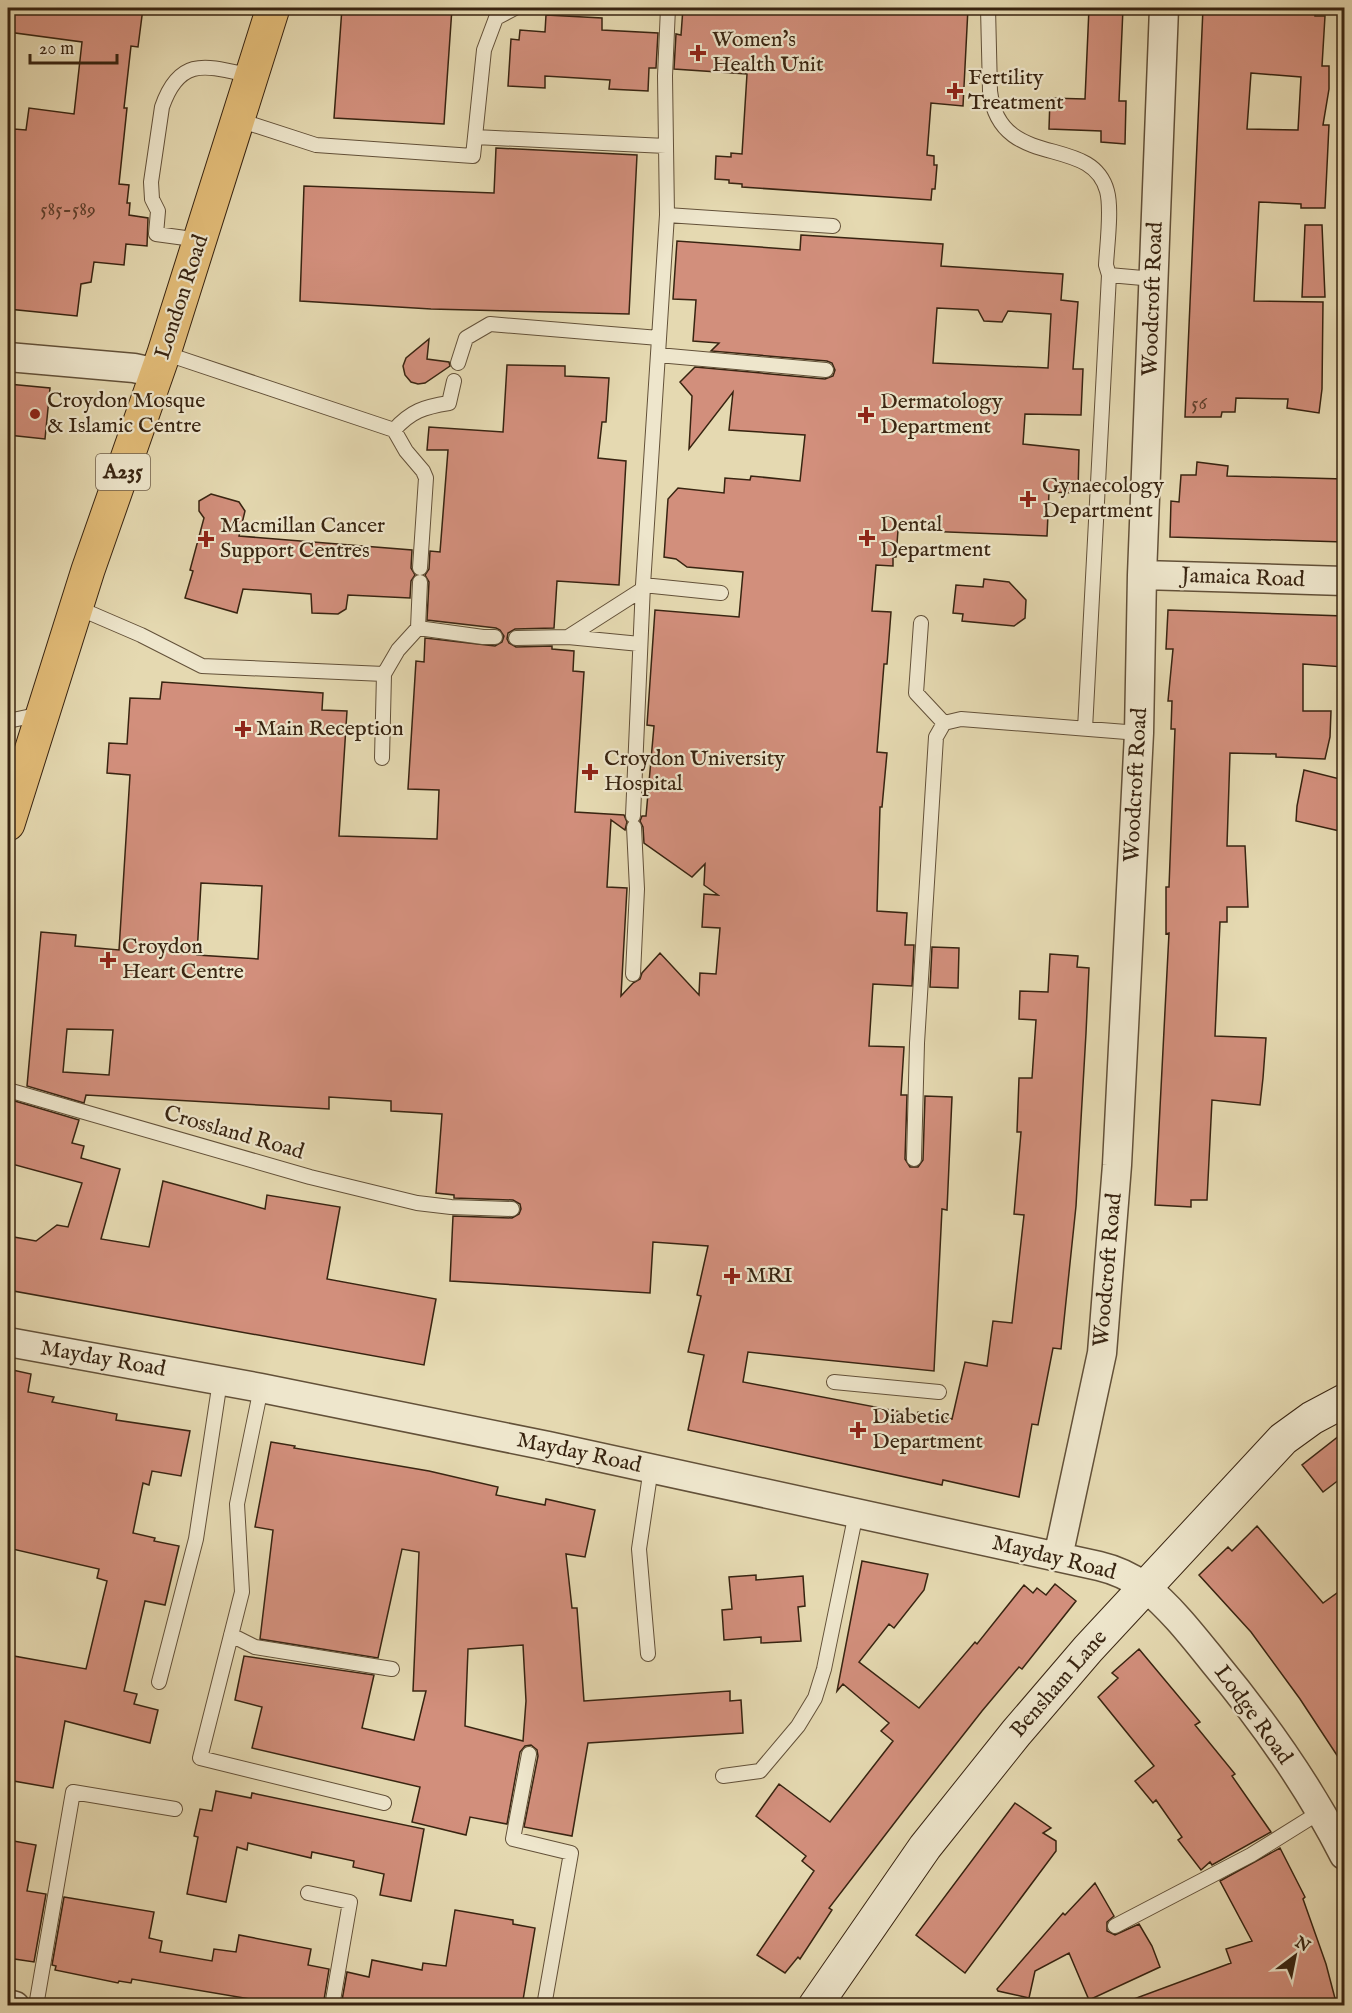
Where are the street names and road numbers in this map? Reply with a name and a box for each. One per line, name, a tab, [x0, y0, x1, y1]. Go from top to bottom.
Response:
street label: Woodcroft Road	[1136, 221, 1170, 377]
street label: London Road	[149, 231, 215, 363]
road number: A235	[96, 454, 150, 490]
street label: Jamaica Road	[1178, 562, 1306, 594]
street label: Woodcroft Road	[1118, 707, 1154, 863]
street label: Crossland Road	[161, 1100, 308, 1166]
street label: Woodcroft Road	[1087, 1191, 1129, 1348]
street label: Mayday Road	[38, 1334, 168, 1384]
street label: Mayday Road	[514, 1426, 644, 1480]
street label: Mayday Road	[989, 1529, 1119, 1587]
street label: Bensham Lane	[1004, 1624, 1114, 1744]
street label: Lodge Road	[1208, 1660, 1299, 1770]

